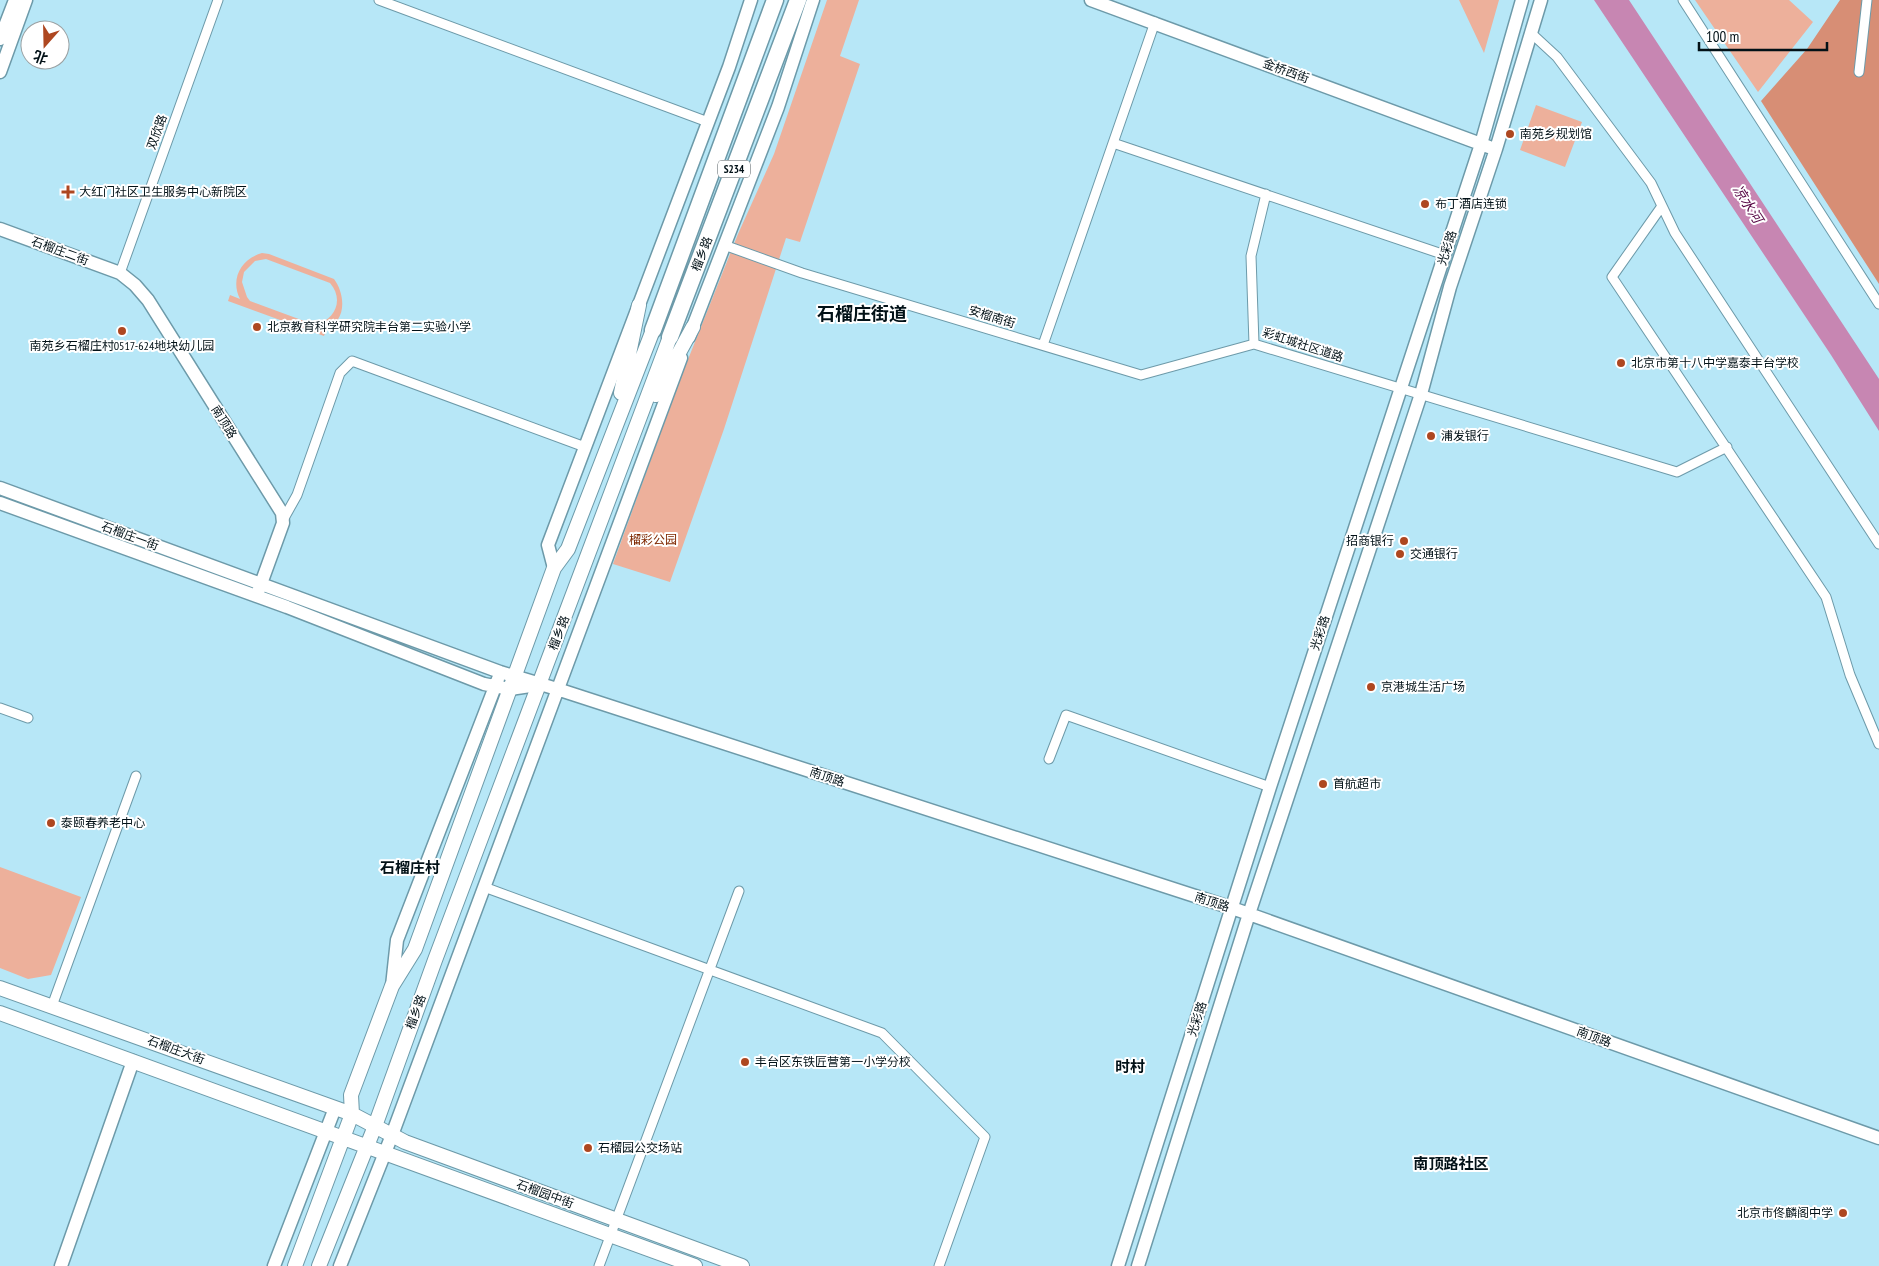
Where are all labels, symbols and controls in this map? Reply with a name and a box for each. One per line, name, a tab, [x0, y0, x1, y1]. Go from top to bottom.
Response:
north arrow	[20, 20, 70, 70]
scale bar	[1699, 20, 1826, 52]
text: 100 m	[1706, 27, 1739, 46]
text: 北	[31, 46, 50, 68]
street label: 金桥西街	[1261, 55, 1311, 86]
street label: 双欣路	[143, 112, 170, 151]
place label: 南苑乡规划馆	[1520, 126, 1592, 141]
marker: 南苑乡规划馆	[1504, 128, 1516, 140]
road number: S234	[718, 160, 750, 178]
water label: 凉水河	[1729, 181, 1769, 229]
place label: 大红门社区卫生服务中心新院区	[79, 184, 247, 199]
marker: 大红门社区卫生服务中心新院区	[61, 185, 75, 199]
place label: 布丁酒店连锁	[1435, 196, 1507, 211]
marker: 布丁酒店连锁	[1419, 198, 1431, 210]
street label: 光彩路	[1434, 228, 1459, 267]
street label: 石榴庄二街	[29, 233, 91, 268]
street label: 榴乡路	[688, 234, 715, 273]
district label: 石榴庄街道	[817, 302, 907, 325]
street label: 安榴南街	[967, 302, 1017, 331]
place label: 北京教育科学研究院丰台第二实验小学	[267, 319, 471, 334]
marker: 北京教育科学研究院丰台第二实验小学	[251, 321, 263, 333]
street label: 彩虹城社区道路	[1261, 324, 1345, 365]
marker: 南苑乡石榴庄村0517-624地块幼儿园	[116, 325, 128, 337]
place label: 南苑乡石榴庄村0517-624地块幼儿园	[30, 338, 214, 353]
place label: 北京市第十八中学嘉泰丰台学校	[1631, 355, 1799, 370]
marker: 北京市第十八中学嘉泰丰台学校	[1615, 357, 1627, 369]
street label: 南顶路	[209, 402, 240, 441]
place label: 浦发银行	[1441, 428, 1489, 443]
marker: 浦发银行	[1425, 430, 1437, 442]
street label: 石榴庄一街	[99, 518, 161, 553]
park label: 榴彩公园	[629, 532, 677, 547]
place label: 招商银行	[1346, 533, 1394, 548]
marker: 招商银行	[1398, 535, 1410, 547]
place label: 交通银行	[1410, 546, 1458, 561]
marker: 交通银行	[1394, 548, 1406, 560]
street label: 榴乡路	[545, 613, 572, 652]
street label: 光彩路	[1307, 613, 1332, 652]
place label: 京港城生活广场	[1381, 679, 1465, 694]
marker: 京港城生活广场	[1365, 681, 1377, 693]
street label: 南顶路	[808, 764, 847, 789]
place label: 首航超市	[1333, 776, 1381, 791]
marker: 首航超市	[1317, 778, 1329, 790]
place label: 泰颐春养老中心	[61, 815, 145, 830]
marker: 泰颐春养老中心	[45, 817, 57, 829]
district label: 石榴庄村	[380, 858, 440, 877]
street label: 南顶路	[1193, 889, 1232, 914]
street label: 榴乡路	[402, 992, 429, 1031]
street label: 光彩路	[1184, 999, 1209, 1038]
street label: 南顶路	[1575, 1023, 1614, 1050]
street label: 石榴庄大街	[145, 1032, 207, 1067]
place label: 丰台区东铁匠营第一小学分校	[755, 1054, 911, 1069]
marker: 丰台区东铁匠营第一小学分校	[739, 1056, 751, 1068]
district label: 时村	[1115, 1057, 1145, 1076]
place label: 石榴园公交场站	[598, 1140, 682, 1155]
marker: 石榴园公交场站	[582, 1142, 594, 1154]
district label: 南顶路社区	[1413, 1154, 1489, 1173]
street label: 石榴园中街	[514, 1176, 576, 1211]
place label: 北京市佟麟阁中学	[1737, 1205, 1833, 1220]
marker: 北京市佟麟阁中学	[1837, 1207, 1849, 1219]

